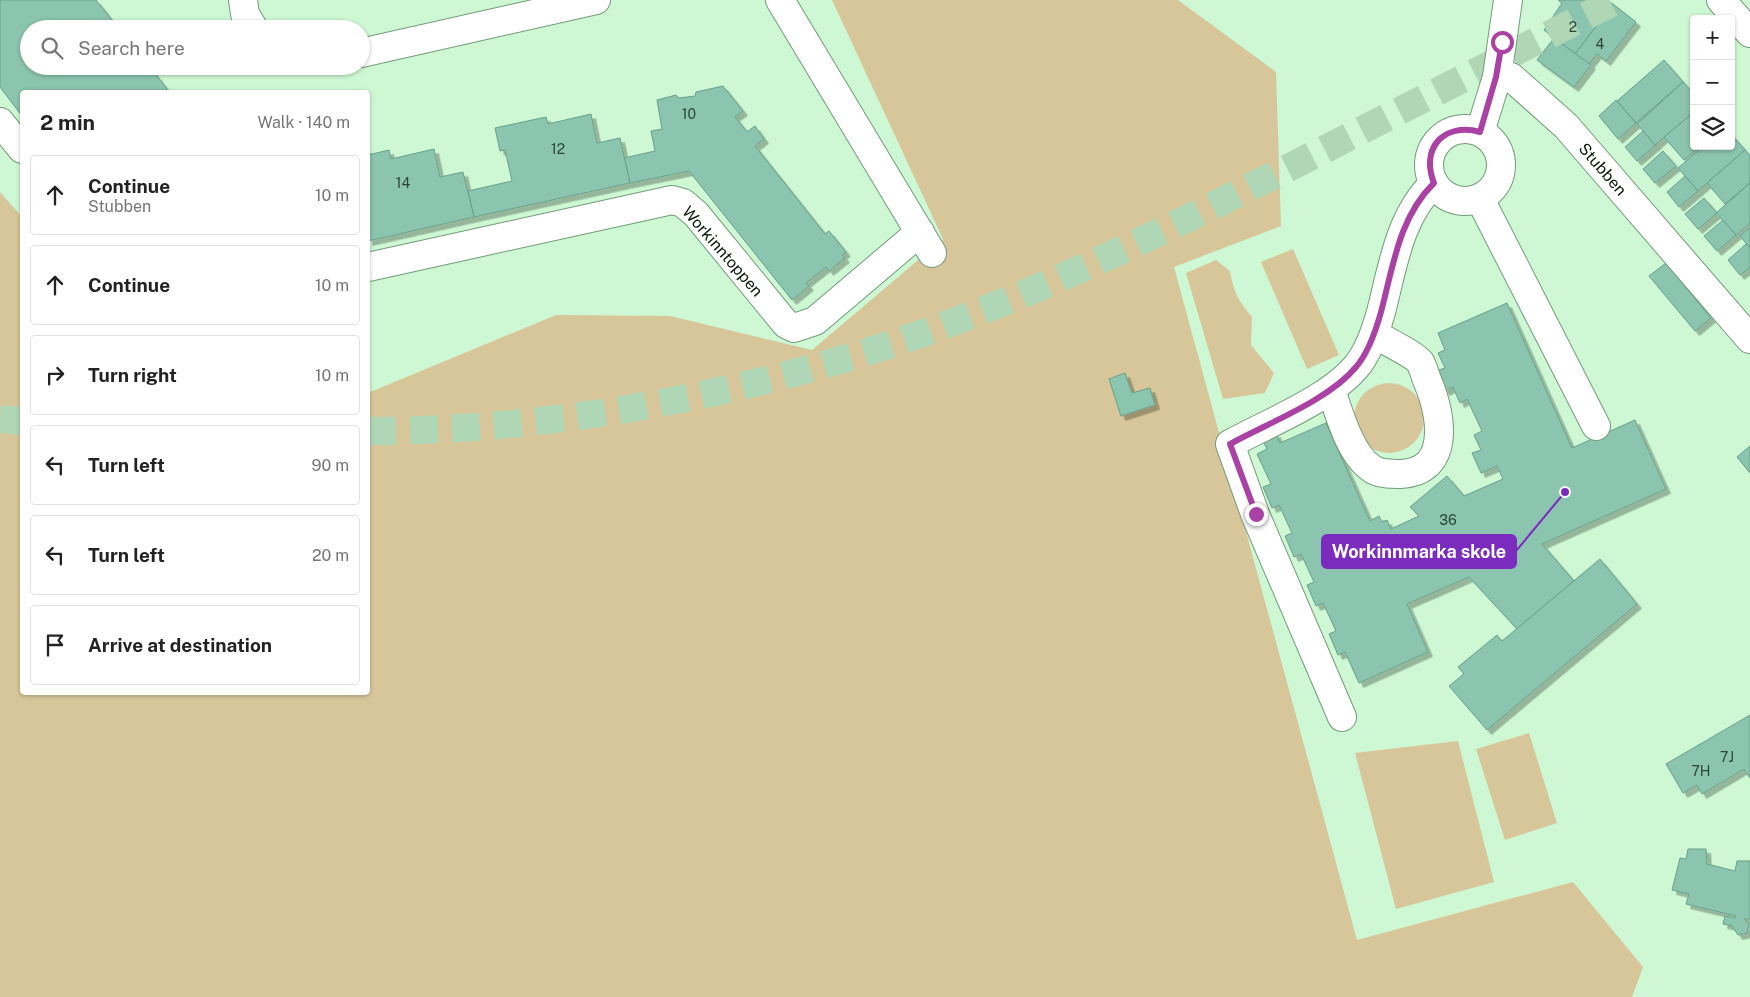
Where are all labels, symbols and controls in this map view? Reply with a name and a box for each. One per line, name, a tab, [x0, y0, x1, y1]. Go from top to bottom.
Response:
map controls	[1690, 15, 1735, 150]
button: +	[1690, 15, 1735, 60]
house number: 2	[1569, 19, 1577, 35]
search box	[20, 20, 370, 75]
route start	[1491, 31, 1514, 54]
icon: search	[38, 34, 66, 62]
house number: 4	[1596, 36, 1605, 52]
text: Search here	[78, 37, 185, 59]
button: −	[1690, 60, 1735, 105]
button: layers	[1690, 105, 1735, 150]
house number: 10	[682, 106, 696, 122]
text: 2 min	[40, 110, 95, 135]
text: Walk · 140 m	[257, 113, 350, 132]
street label: Stubben	[1575, 139, 1631, 199]
house number: 12	[551, 141, 565, 157]
text: Continue	[88, 175, 170, 197]
house number: 14	[396, 175, 410, 191]
icon: ahead	[41, 181, 69, 209]
text: 10 m	[315, 186, 349, 205]
text: Stubben	[88, 197, 151, 216]
street label: Workinntoppen	[678, 202, 767, 300]
icon: ahead	[41, 271, 69, 299]
text: Continue	[88, 274, 170, 296]
text: 10 m	[315, 276, 349, 295]
icon: right	[41, 361, 69, 389]
text: Turn right	[88, 364, 177, 386]
text: 10 m	[315, 366, 349, 385]
icon: left	[41, 451, 69, 479]
text: Turn left	[88, 454, 165, 476]
text: 90 m	[312, 456, 349, 475]
route end	[1245, 503, 1268, 526]
house number: 36	[1439, 512, 1457, 528]
callout: Workinnmarka skole	[1322, 535, 1516, 568]
icon: left	[41, 541, 69, 569]
text: Workinnmarka skole	[1332, 541, 1506, 562]
text: Turn left	[88, 544, 165, 566]
text: 20 m	[312, 546, 349, 565]
icon: arrive	[41, 631, 69, 659]
text: Arrive at destination	[88, 634, 272, 656]
house number: 7J	[1720, 749, 1734, 765]
house number: 7H	[1691, 763, 1711, 779]

